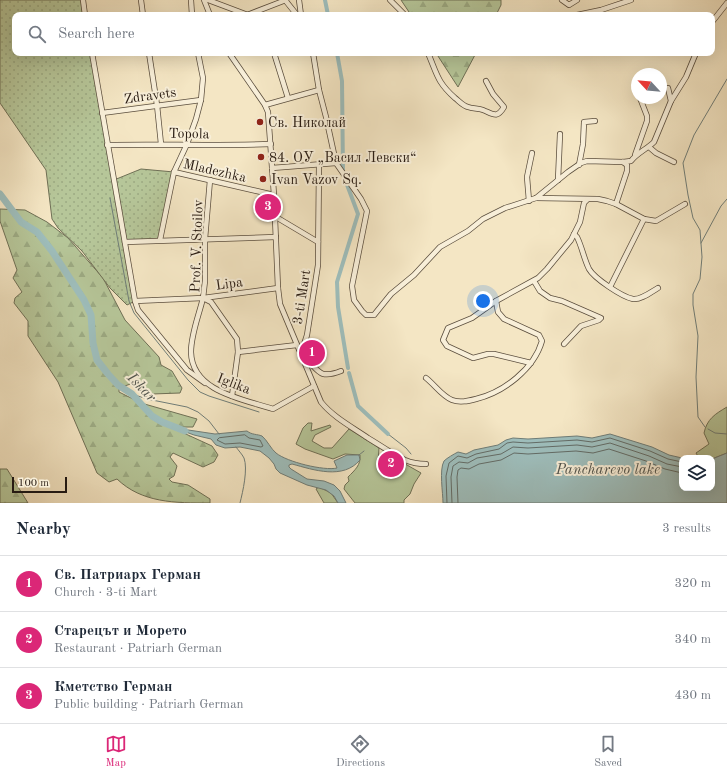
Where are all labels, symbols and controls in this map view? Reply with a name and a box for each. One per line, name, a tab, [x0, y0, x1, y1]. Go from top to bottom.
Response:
search box	[12, 12, 715, 56]
icon: search	[26, 23, 48, 45]
text: Search here	[58, 27, 135, 42]
north arrow	[631, 68, 667, 104]
street label: Zdravets	[123, 85, 177, 107]
place label: Св. Николай	[268, 116, 346, 130]
marker: Св. Николай	[255, 117, 265, 127]
street label: Topola	[168, 127, 210, 141]
place label: 84. ОУ „Васил Левски“	[269, 151, 417, 165]
marker: 84. ОУ „Васил Левски“	[256, 152, 266, 162]
street label: Mladezhka	[182, 157, 248, 185]
place label: Ivan Vazov Sq.	[271, 173, 362, 187]
marker: Ivan Vazov Sq.	[258, 174, 268, 184]
pin: 3	[255, 192, 281, 222]
street label: Prof. V. Stoilov	[188, 199, 206, 293]
street label: 3-ti Mart	[291, 269, 313, 326]
street label: Lipa	[215, 275, 244, 293]
your location	[473, 291, 493, 311]
pin: 1	[299, 338, 325, 368]
water label: Iskar	[123, 370, 159, 406]
street label: Iglika	[215, 371, 252, 397]
pin: 2	[378, 449, 404, 479]
map controls	[679, 455, 715, 491]
button: layers	[679, 455, 715, 491]
water label: Pancharevo lake	[555, 463, 660, 478]
scale bar	[12, 475, 67, 494]
text: 100 m	[18, 478, 49, 489]
text: Nearby	[16, 521, 71, 538]
text: 3 results	[662, 522, 711, 535]
text: Св. Патриарх Герман	[54, 568, 201, 583]
text: 1	[25, 577, 33, 590]
text: 320 m	[674, 577, 711, 590]
text: Church · 3-ti Mart	[54, 586, 157, 599]
text: Старецът и Морето	[54, 624, 187, 639]
text: 2	[25, 633, 33, 646]
text: 340 m	[674, 633, 711, 646]
text: Restaurant · Patriarh German	[54, 642, 222, 655]
text: Кметство Герман	[54, 680, 173, 695]
text: 3	[25, 689, 33, 702]
text: 430 m	[674, 689, 711, 702]
text: Public building · Patriarh German	[54, 698, 244, 711]
tab: Map	[105, 733, 127, 771]
tab: Directions	[336, 733, 385, 771]
tab: Saved	[594, 733, 622, 771]

